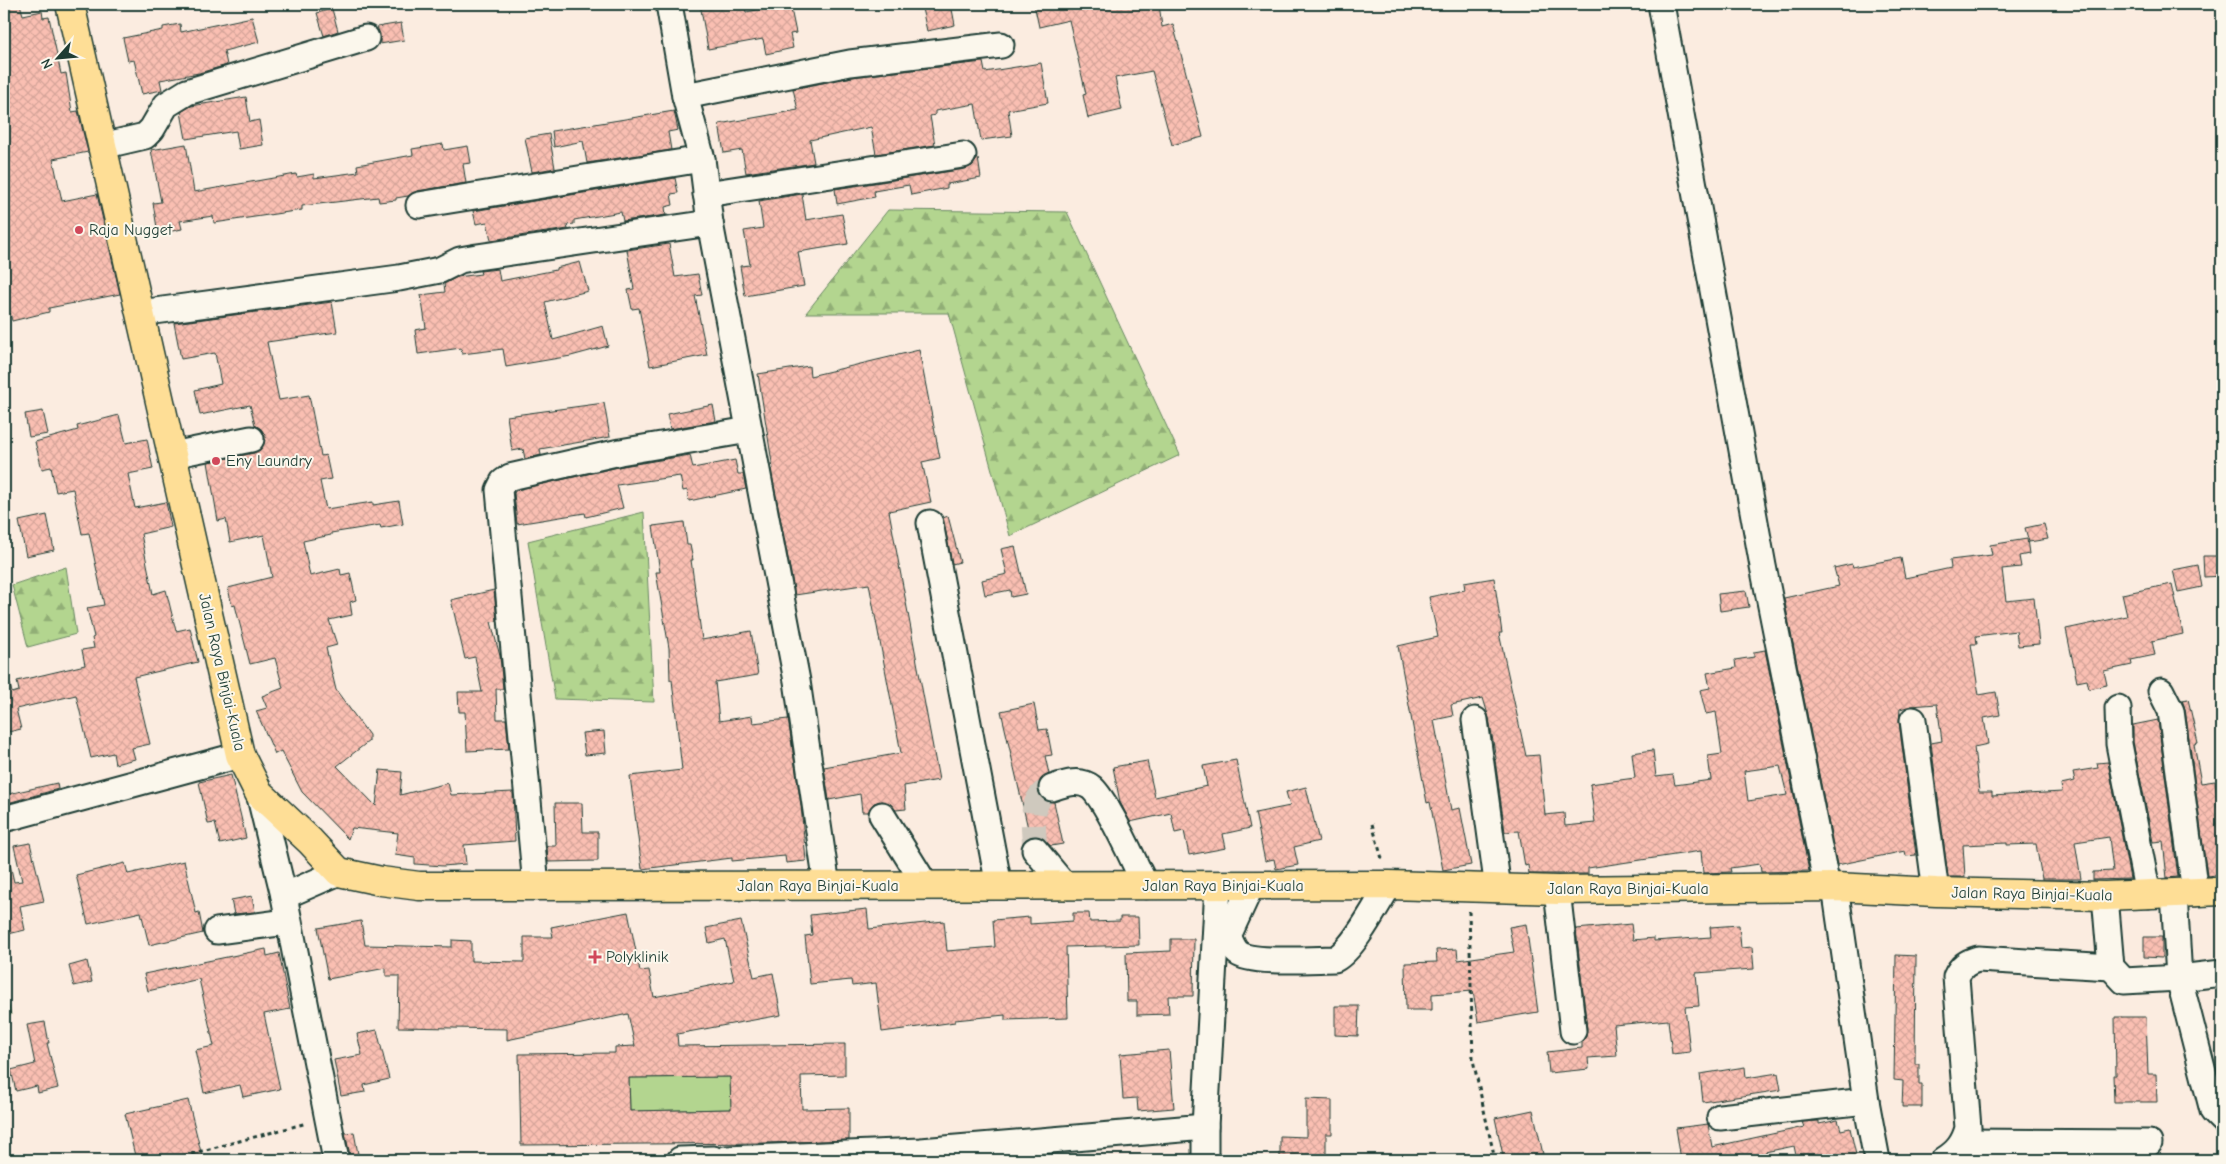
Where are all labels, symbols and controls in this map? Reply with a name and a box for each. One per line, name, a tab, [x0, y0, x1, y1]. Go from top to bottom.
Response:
north arrow	[32, 32, 82, 82]
text: N	[37, 56, 57, 72]
place label: Raja Nugget	[89, 221, 173, 239]
marker: Raja Nugget	[73, 224, 85, 236]
place label: Eny Laundry	[226, 452, 313, 470]
marker: Eny Laundry	[210, 455, 222, 467]
street label: Jalan Raya Binjai-Kuala	[195, 591, 249, 753]
street label: Jalan Raya Binjai-Kuala	[737, 877, 899, 895]
street label: Jalan Raya Binjai-Kuala	[1142, 877, 1304, 895]
street label: Jalan Raya Binjai-Kuala	[1547, 880, 1709, 898]
street label: Jalan Raya Binjai-Kuala	[1951, 884, 2113, 904]
place label: Polyklinik	[606, 948, 669, 966]
marker: Polyklinik	[588, 950, 602, 964]

